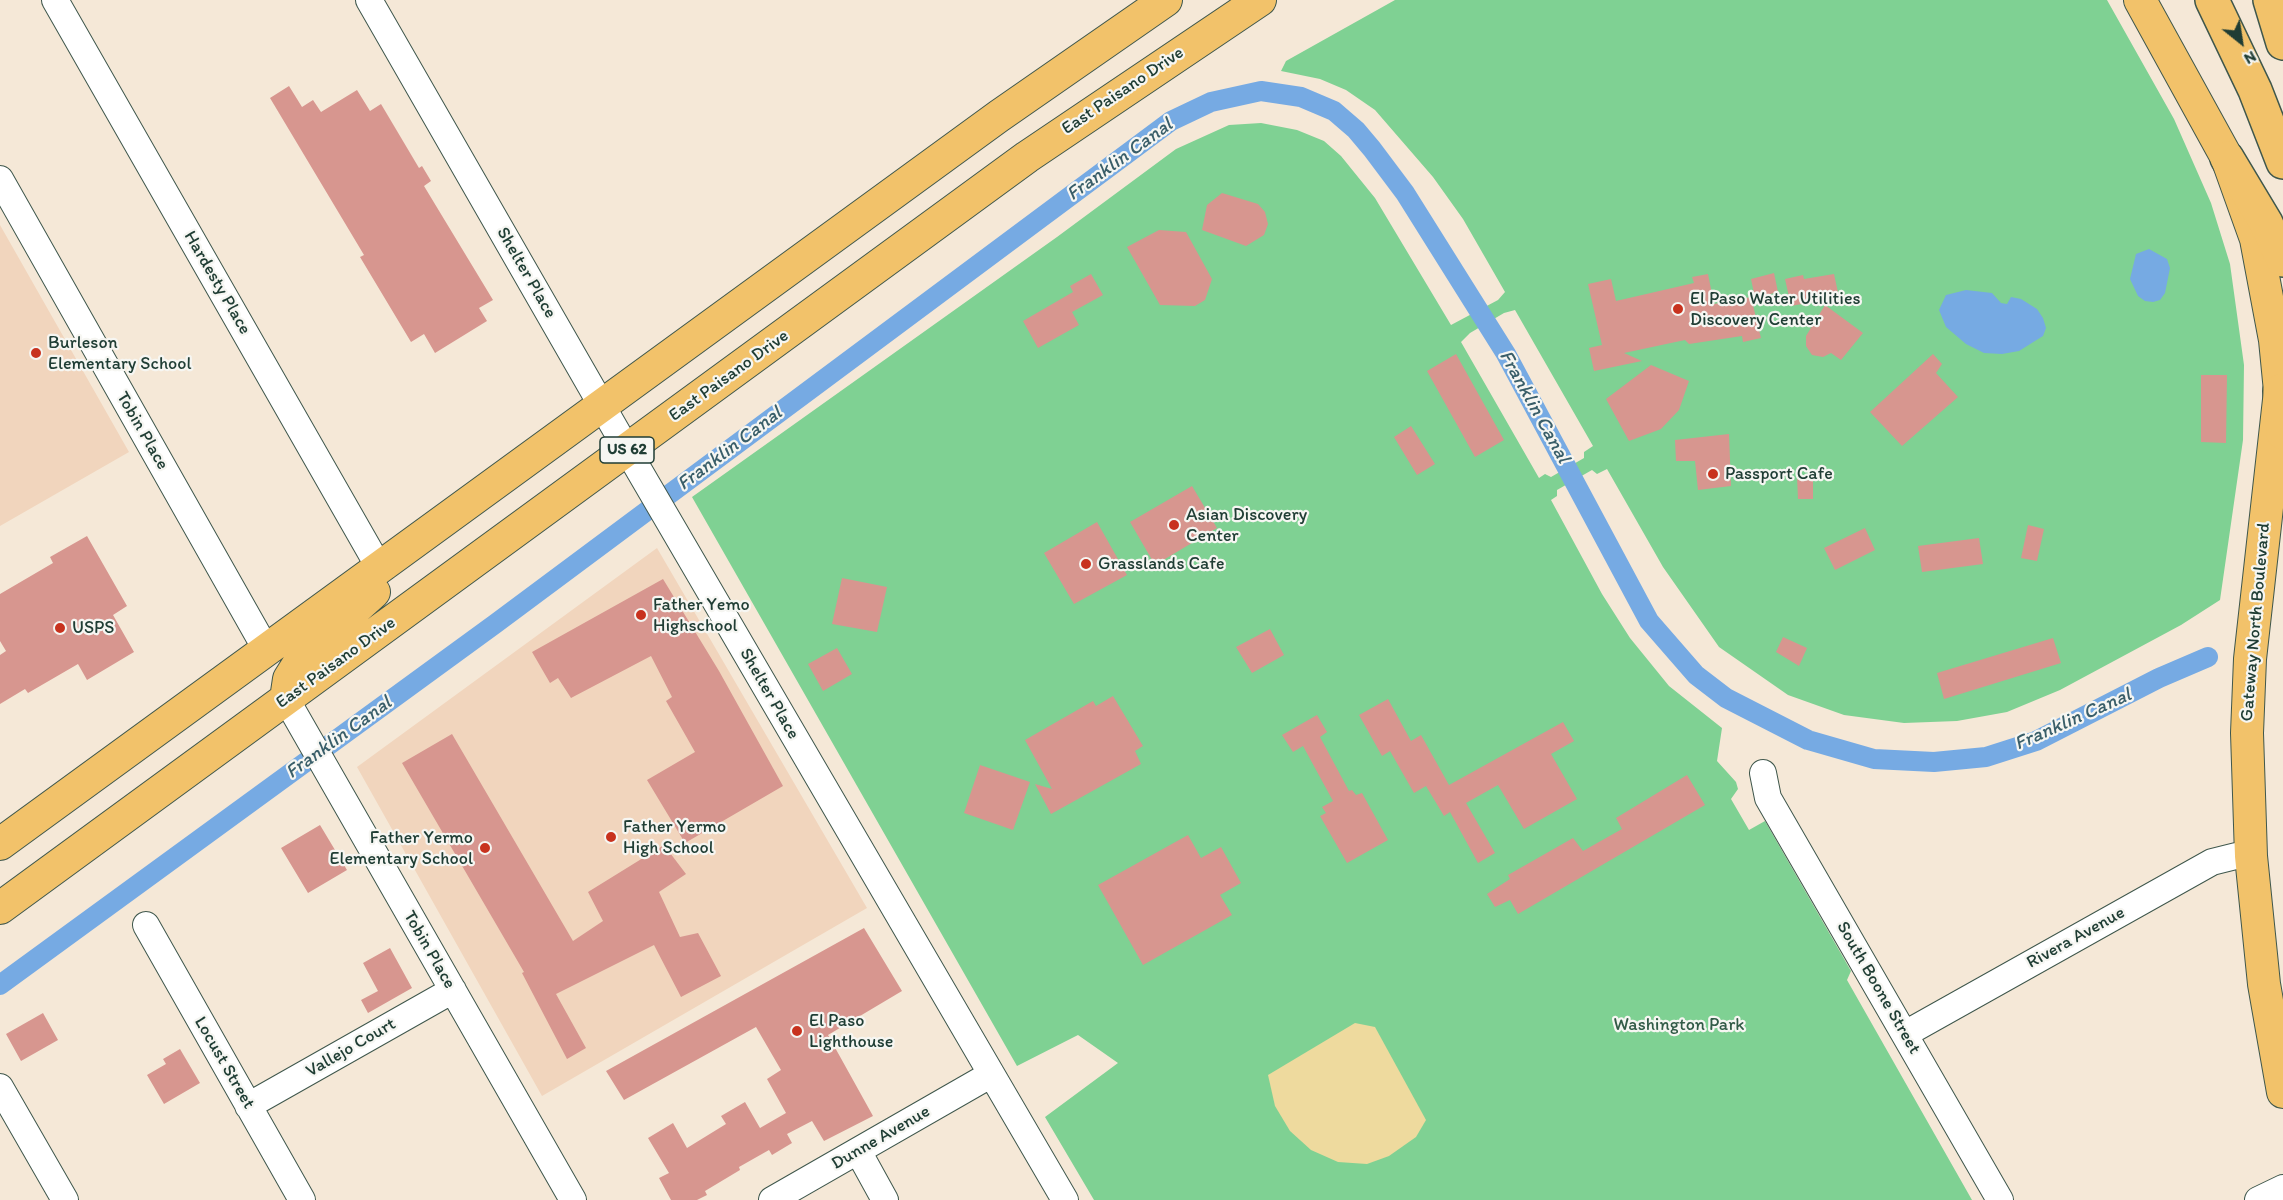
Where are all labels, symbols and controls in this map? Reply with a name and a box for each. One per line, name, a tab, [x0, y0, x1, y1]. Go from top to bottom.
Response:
north arrow	[2211, 12, 2271, 72]
street label: East Paisano Drive	[1058, 42, 1188, 140]
text: N	[2241, 47, 2260, 69]
water label: Franklin Canal	[1062, 113, 1178, 207]
street label: Shelter Place	[491, 224, 561, 322]
street label: Hardesty Place	[179, 227, 255, 339]
place label: El Paso Water Utilities Discovery Center	[1690, 288, 1860, 330]
marker: El Paso Water Utilities Discovery Center	[1671, 302, 1685, 316]
street label: East Paisano Drive	[665, 325, 793, 427]
place label: Burleson Elementary School	[48, 332, 192, 374]
marker: Burleson Elementary School	[29, 346, 43, 360]
water label: Franklin Canal	[1493, 346, 1575, 468]
street label: Tobin Place	[111, 388, 173, 474]
water label: Franklin Canal	[673, 402, 787, 496]
road number: US 62	[600, 437, 654, 463]
place label: Passport Cafe	[1725, 463, 1833, 485]
marker: Passport Cafe	[1706, 467, 1720, 481]
place label: Asian Discovery Center	[1186, 504, 1307, 546]
marker: Asian Discovery Center	[1167, 518, 1181, 532]
street label: Gateway North Boulevard	[2237, 522, 2275, 722]
place label: Grasslands Cafe	[1098, 553, 1225, 575]
marker: Grasslands Cafe	[1079, 557, 1093, 571]
place label: Father Yemo Highschool	[653, 594, 750, 636]
marker: Father Yemo Highschool	[634, 608, 648, 622]
street label: East Paisano Drive	[272, 612, 400, 714]
place label: USPS	[72, 617, 114, 639]
marker: USPS	[53, 621, 67, 635]
street label: Shelter Place	[734, 645, 804, 743]
water label: Franklin Canal	[2011, 684, 2135, 756]
water label: Franklin Canal	[281, 691, 397, 785]
place label: Father Yermo High School	[623, 816, 726, 858]
place label: Father Yermo Elementary School	[329, 827, 473, 870]
marker: Father Yermo High School	[604, 830, 618, 844]
marker: Father Yermo Elementary School	[478, 841, 492, 855]
street label: Rivera Avenue	[2023, 902, 2129, 974]
street label: Tobin Place	[398, 907, 460, 993]
street label: South Boone Street	[1831, 918, 1925, 1058]
place label: El Paso Lighthouse	[809, 1010, 893, 1052]
street label: Locust Street	[189, 1013, 259, 1113]
street label: Vallejo Court	[302, 1014, 400, 1082]
park label: Washington Park	[1614, 1014, 1744, 1036]
marker: El Paso Lighthouse	[790, 1024, 804, 1038]
street label: Dunne Avenue	[828, 1101, 934, 1175]

